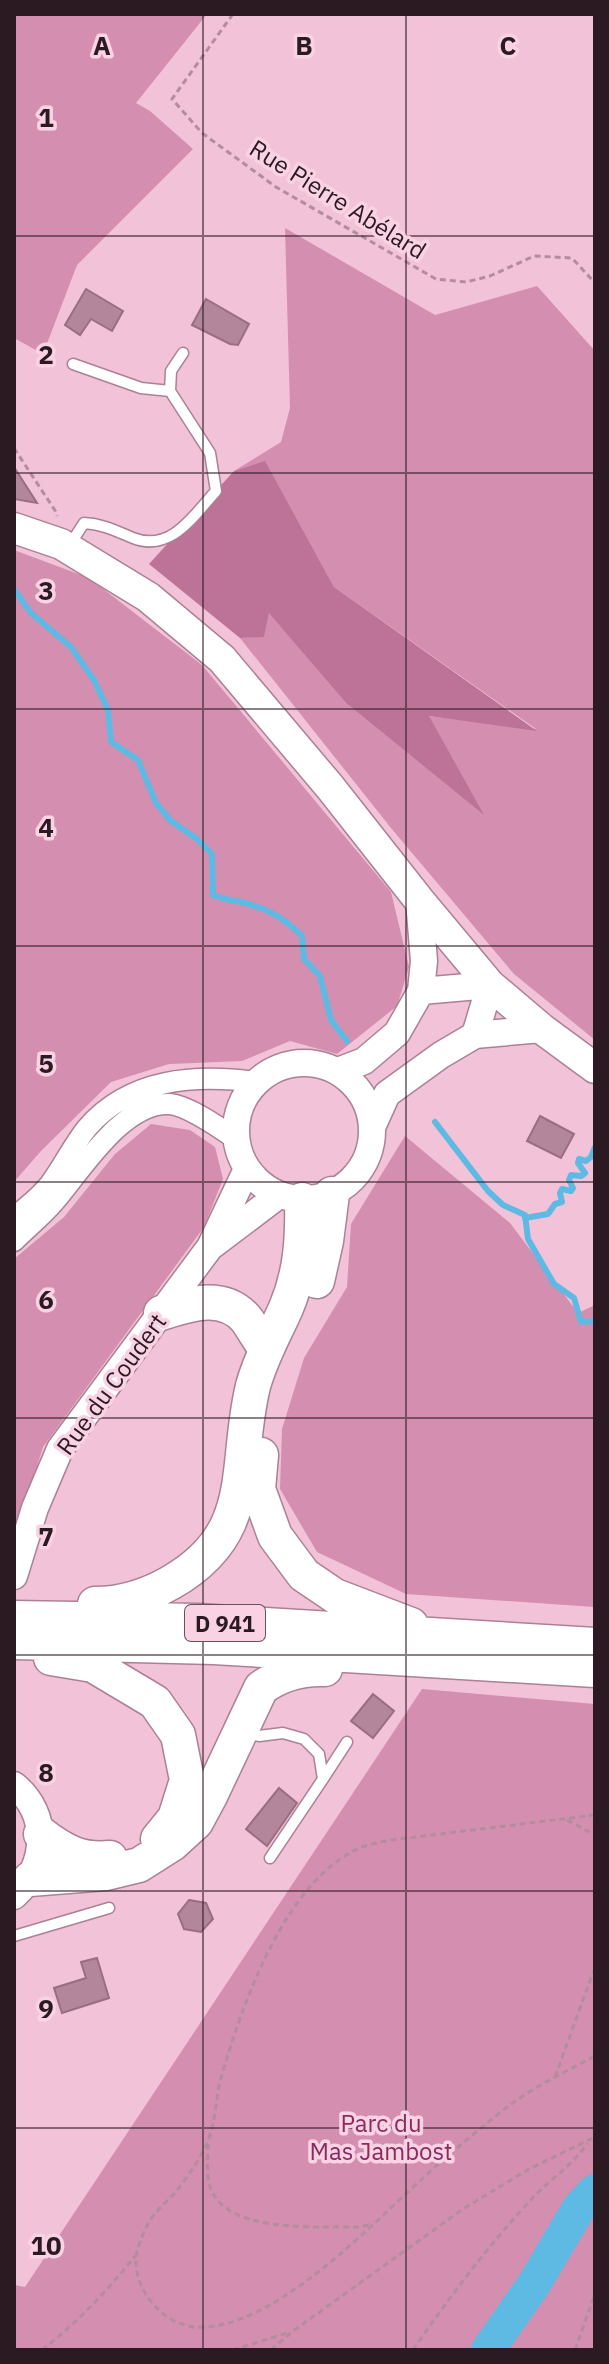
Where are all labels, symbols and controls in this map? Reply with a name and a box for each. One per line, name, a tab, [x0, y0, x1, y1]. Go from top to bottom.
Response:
text: A	[93, 28, 111, 62]
text: B	[295, 28, 313, 62]
text: C	[500, 28, 517, 62]
text: 1	[38, 100, 54, 134]
street label: Rue Pierre Abélard	[244, 132, 432, 266]
text: 2	[38, 337, 54, 371]
text: 3	[38, 573, 54, 607]
text: 4	[38, 810, 54, 844]
text: 5	[38, 1046, 54, 1080]
text: 6	[38, 1282, 54, 1316]
street label: Rue du Coudert	[49, 1307, 173, 1461]
text: 7	[38, 1519, 54, 1553]
road number: D 941	[185, 1605, 265, 1641]
text: 8	[38, 1755, 54, 1789]
text: 9	[38, 1991, 54, 2025]
park label: Parc du Mas Jambost	[310, 2107, 452, 2167]
text: 10	[30, 2228, 62, 2262]

